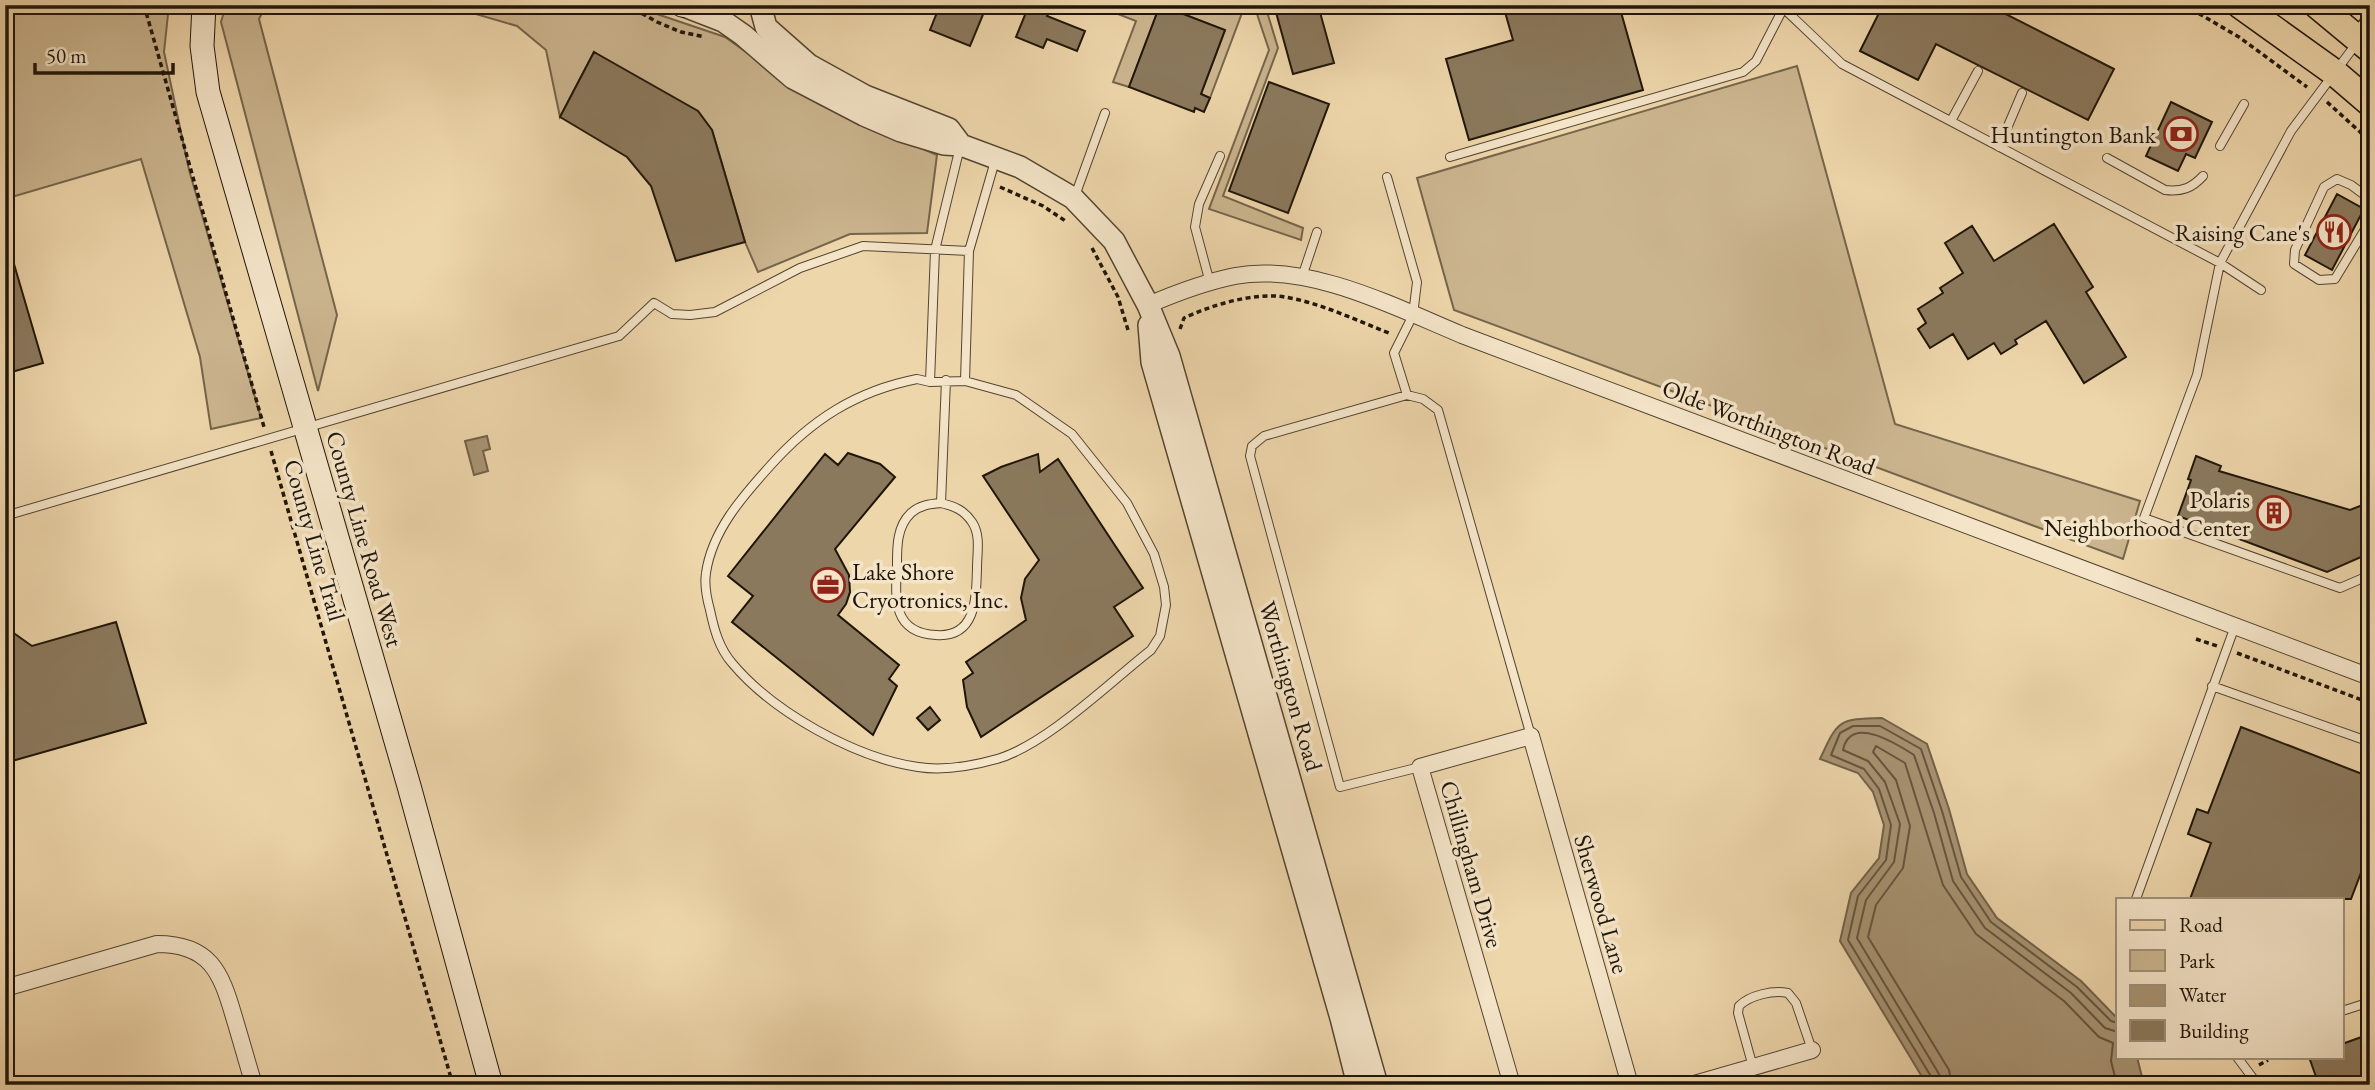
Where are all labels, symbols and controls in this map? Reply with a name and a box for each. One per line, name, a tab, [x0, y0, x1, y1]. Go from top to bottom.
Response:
scale bar	[35, 32, 173, 76]
text: 50 m	[46, 42, 87, 69]
bank icon: Huntington Bank	[2162, 115, 2200, 153]
place label: Huntington Bank	[1990, 119, 2157, 150]
restaurant icon: Raising Cane's	[2315, 213, 2353, 251]
place label: Raising Cane's	[2175, 217, 2310, 248]
street label: Olde Worthington Road	[1658, 372, 1881, 482]
street label: County Line Road West	[319, 428, 411, 651]
street label: County Line Trail	[277, 456, 353, 625]
place label: Polaris Neighborhood Center	[2044, 484, 2250, 543]
building icon: Polaris Neighborhood Center	[2255, 494, 2293, 532]
place label: Lake Shore Cryotronics, Inc.	[852, 556, 1009, 615]
office icon: Lake Shore Cryotronics, Inc.	[809, 566, 847, 604]
street label: Worthington Road	[1252, 597, 1330, 775]
street label: Chillingham Drive	[1433, 777, 1511, 951]
street label: Sherwood Lane	[1567, 831, 1637, 977]
legend	[2116, 898, 2344, 1058]
text: Road	[2179, 911, 2223, 938]
text: Park	[2179, 947, 2216, 974]
text: Water	[2179, 981, 2226, 1008]
text: Building	[2179, 1017, 2249, 1044]

